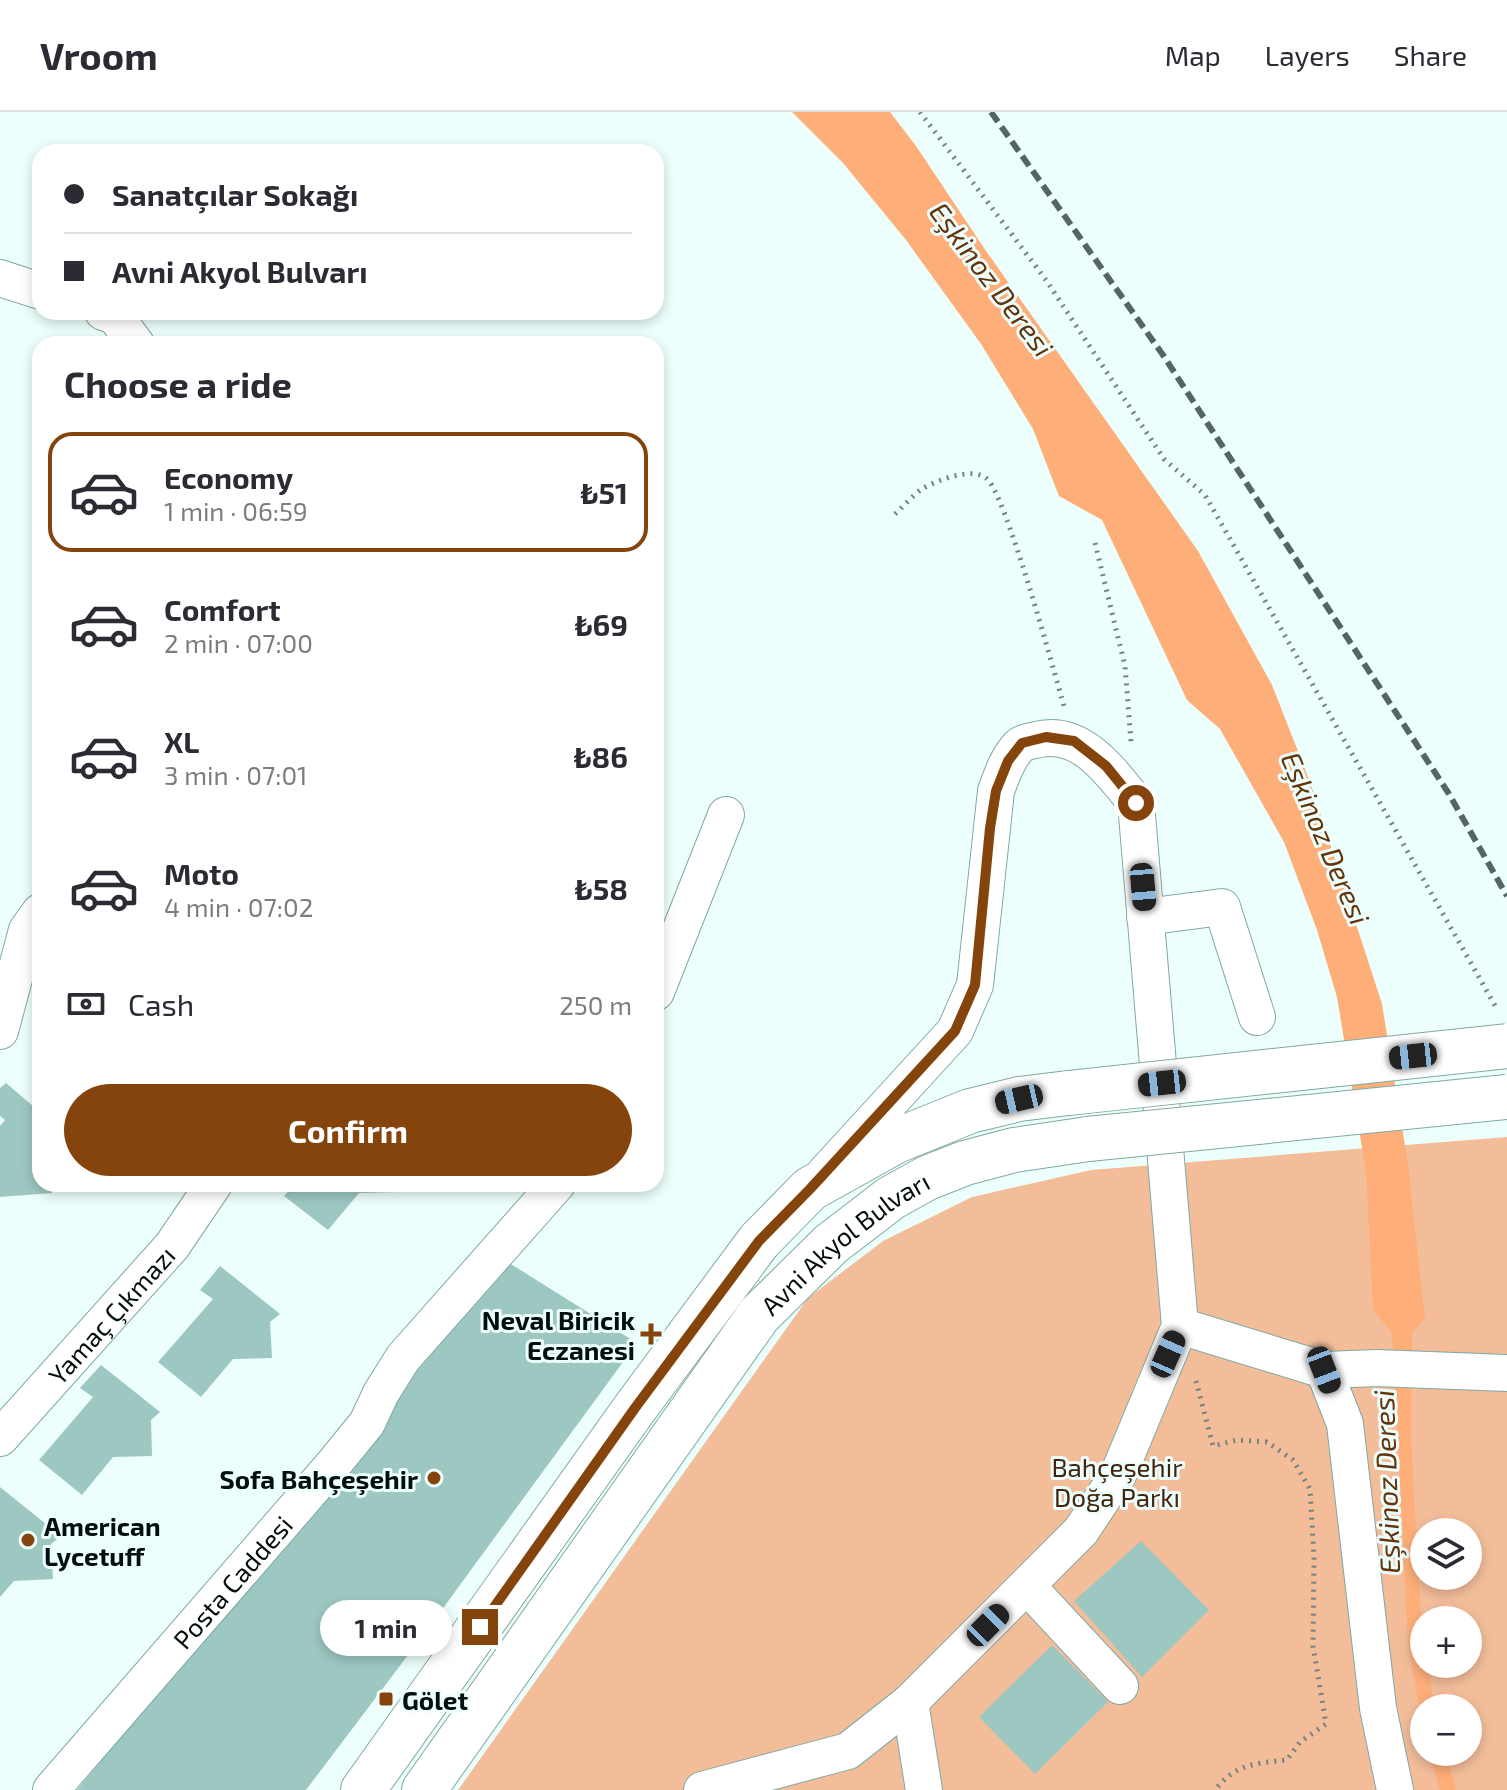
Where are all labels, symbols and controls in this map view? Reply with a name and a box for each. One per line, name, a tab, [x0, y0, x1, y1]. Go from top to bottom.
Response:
text: Vroom	[40, 32, 158, 78]
text: Map	[1165, 38, 1221, 72]
text: Layers	[1265, 38, 1350, 72]
text: Share	[1394, 38, 1467, 72]
text: Sanatçılar Sokağı	[112, 176, 358, 212]
water label: Eşkinoz Deresi	[922, 195, 1061, 363]
text: Avni Akyol Bulvarı	[112, 253, 368, 289]
text: Choose a ride	[64, 362, 292, 405]
icon: car	[68, 456, 140, 528]
text: Economy	[164, 459, 293, 495]
text: ₺51	[581, 474, 628, 510]
text: 1 min · 06:59	[164, 495, 308, 526]
icon: car	[68, 588, 140, 660]
text: Comfort	[164, 591, 281, 627]
text: ₺69	[575, 606, 628, 642]
text: 2 min · 07:00	[164, 627, 313, 658]
icon: car	[68, 720, 140, 792]
text: XL	[164, 723, 199, 759]
text: ₺86	[574, 738, 628, 774]
water label: Eşkinoz Deresi	[1273, 747, 1378, 930]
text: 3 min · 07:01	[164, 759, 307, 790]
route start	[1118, 785, 1154, 821]
icon: car	[68, 852, 140, 924]
text: Moto	[164, 855, 239, 891]
car	[1129, 862, 1157, 912]
text: ₺58	[575, 870, 628, 906]
text: 4 min · 07:02	[164, 891, 313, 922]
icon: cash	[64, 982, 108, 1026]
text: Cash	[128, 986, 194, 1022]
text: 250 m	[559, 989, 632, 1020]
car	[1388, 1042, 1438, 1070]
car	[1137, 1069, 1187, 1097]
car	[993, 1082, 1045, 1116]
button: Confirm	[64, 1084, 632, 1176]
street label: Avni Akyol Bulvarı	[754, 1165, 934, 1321]
street label: Yamaç Çıkmazı	[41, 1239, 181, 1390]
place label: Neval Biricik Eczanesi	[482, 1304, 635, 1365]
marker: Neval Biricik Eczanesi	[642, 1325, 660, 1343]
car	[1147, 1327, 1189, 1381]
car	[1304, 1343, 1344, 1397]
water label: Eşkinoz Deresi	[1366, 1389, 1407, 1575]
park label: Bahçeşehir Doğa Parkı	[1051, 1451, 1183, 1512]
place label: Sofa Bahçeşehir	[219, 1463, 418, 1496]
marker: Sofa Bahçeşehir	[425, 1469, 443, 1487]
street label: Posta Caddesi	[166, 1509, 298, 1654]
place label: American Lycetuff	[44, 1510, 161, 1572]
map controls	[1410, 1518, 1482, 1766]
button: layers	[1410, 1518, 1482, 1590]
marker: American Lycetuff	[19, 1531, 37, 1549]
callout: 1 min	[320, 1599, 452, 1655]
car	[963, 1600, 1013, 1650]
button: +	[1410, 1606, 1482, 1678]
route end	[462, 1609, 498, 1645]
text: 1 min	[355, 1612, 417, 1643]
place label: Gölet	[402, 1684, 468, 1715]
marker: Gölet	[377, 1690, 395, 1708]
button: −	[1410, 1694, 1482, 1766]

